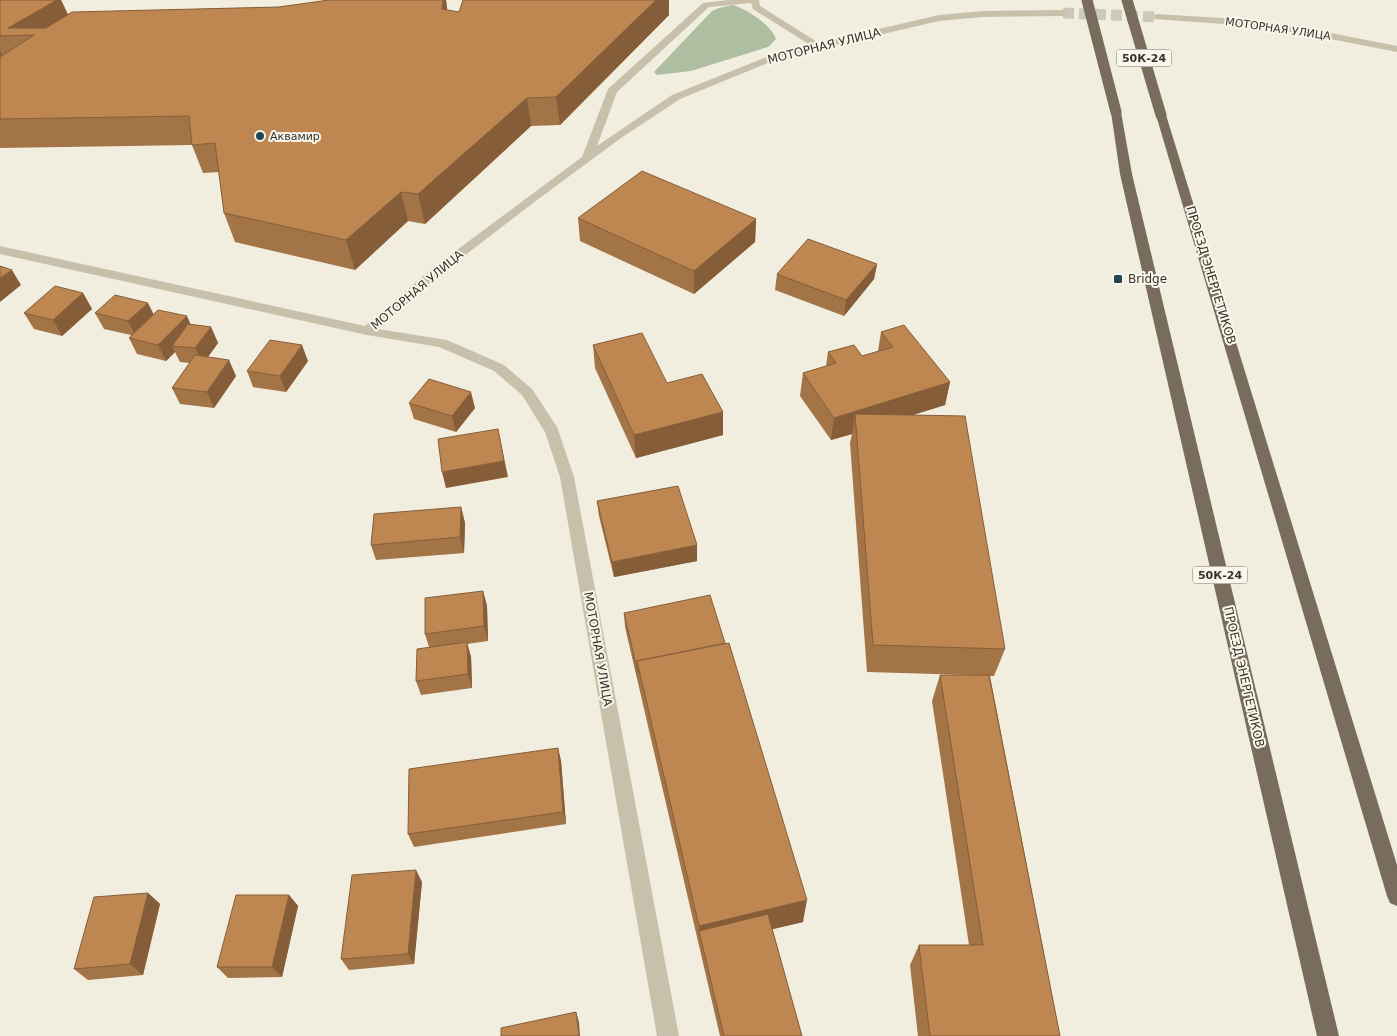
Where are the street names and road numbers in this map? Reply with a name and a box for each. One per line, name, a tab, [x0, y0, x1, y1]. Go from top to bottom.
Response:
street label: МОТОРНАЯ УЛИЦА	[1224, 15, 1332, 43]
street label: МОТОРНАЯ УЛИЦА	[766, 25, 883, 67]
road number: 50К-24	[1116, 49, 1172, 66]
street label: ПРОЕЗД ЭНЕРГЕТИКОВ	[1183, 204, 1239, 346]
street label: МОТОРНАЯ УЛИЦА	[368, 247, 467, 333]
road number: 50К-24	[1192, 566, 1248, 584]
street label: МОТОРНАЯ УЛИЦА	[581, 591, 615, 708]
street label: ПРОЕЗД ЭНЕРГЕТИКОВ	[1221, 605, 1267, 749]

